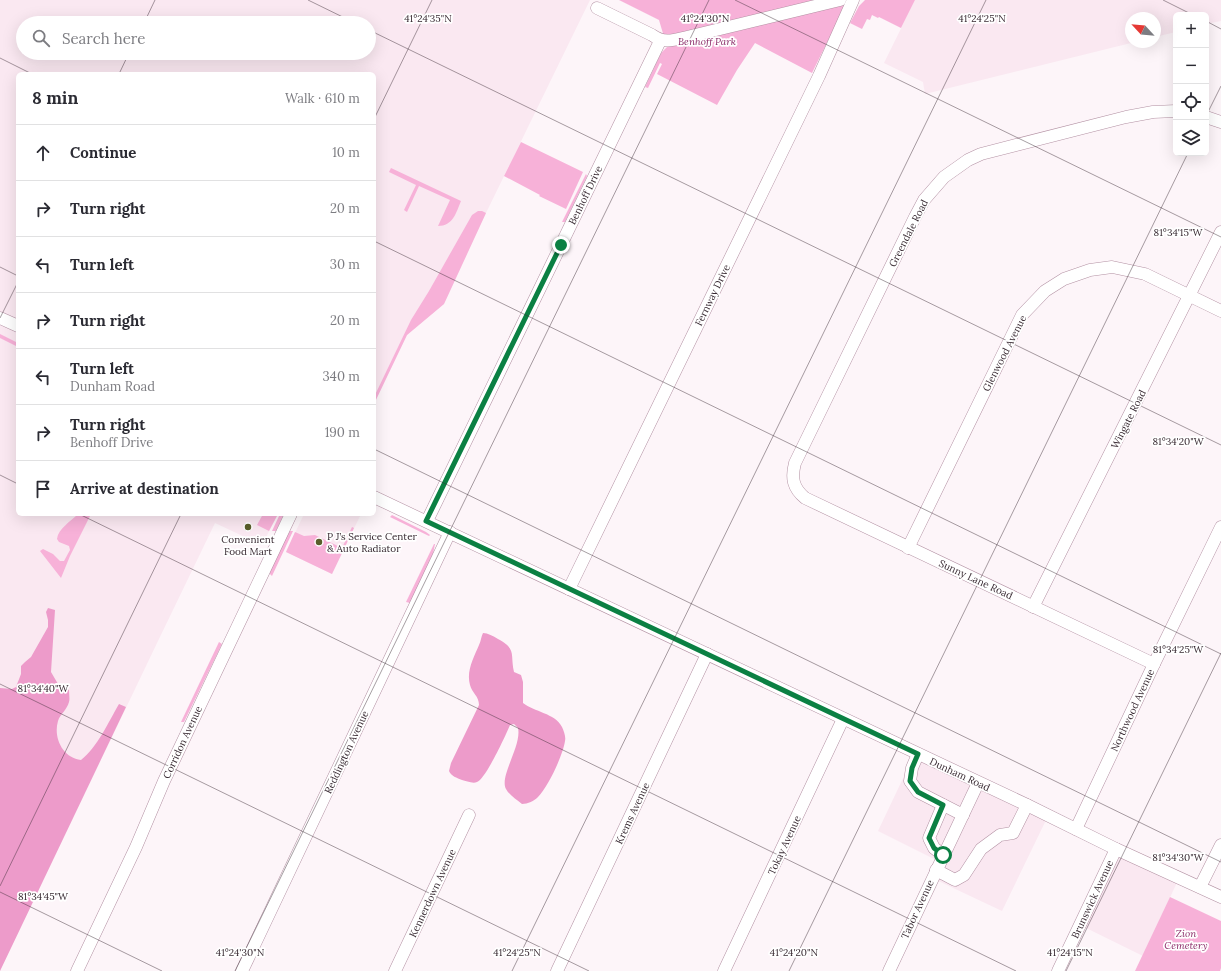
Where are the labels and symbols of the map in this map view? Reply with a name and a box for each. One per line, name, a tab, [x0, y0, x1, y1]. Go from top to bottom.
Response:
text: 41°24'35"N	[404, 12, 452, 25]
text: 41°24'30"N	[681, 12, 730, 25]
text: 41°24'25"N	[958, 12, 1006, 25]
north arrow	[1125, 12, 1161, 48]
park label: Benhoff Park	[678, 35, 736, 48]
street label: Benhoff Drive	[566, 163, 606, 227]
street label: Greendale Road	[886, 197, 931, 269]
text: 81°34'15"W	[1154, 226, 1203, 239]
route end	[552, 236, 570, 254]
street label: Fernway Drive	[692, 262, 733, 328]
street label: Glenwood Avenue	[980, 312, 1030, 394]
street label: Wingate Road	[1108, 388, 1149, 451]
text: 81°34'20"W	[1152, 435, 1205, 448]
marker: Convenient Food Mart	[243, 522, 253, 532]
place label: P J’s Service Center & Auto Radiator	[327, 530, 418, 555]
place label: Convenient Food Mart	[221, 533, 275, 558]
marker: P J’s Service Center & Auto Radiator	[314, 537, 324, 547]
street label: Sunny Lane Road	[937, 557, 1015, 602]
text: 81°34'25"W	[1153, 643, 1204, 656]
street label: Northwood Avenue	[1108, 666, 1158, 754]
text: 81°34'40"W	[18, 682, 69, 695]
street label: Corridon Avenue	[160, 703, 205, 781]
street label: Reddington Avenue	[321, 708, 372, 796]
street label: Dunham Road	[927, 755, 992, 794]
street label: Krems Avenue	[612, 780, 653, 846]
street label: Tokay Avenue	[765, 813, 804, 877]
street label: Kennerdown Avenue	[406, 846, 459, 940]
route start	[934, 846, 952, 864]
text: 81°34'30"W	[1152, 851, 1205, 864]
street label: Brunswick Avenue	[1069, 857, 1117, 941]
street label: Tabor Avenue	[898, 877, 937, 941]
text: 81°34'45"W	[18, 890, 69, 903]
park label: Zion Cemetery	[1164, 927, 1208, 952]
text: 41°24'30"N	[216, 946, 265, 959]
text: 41°24'25"N	[493, 946, 541, 959]
text: 41°24'20"N	[770, 946, 819, 959]
text: 41°24'15"N	[1047, 946, 1093, 959]

